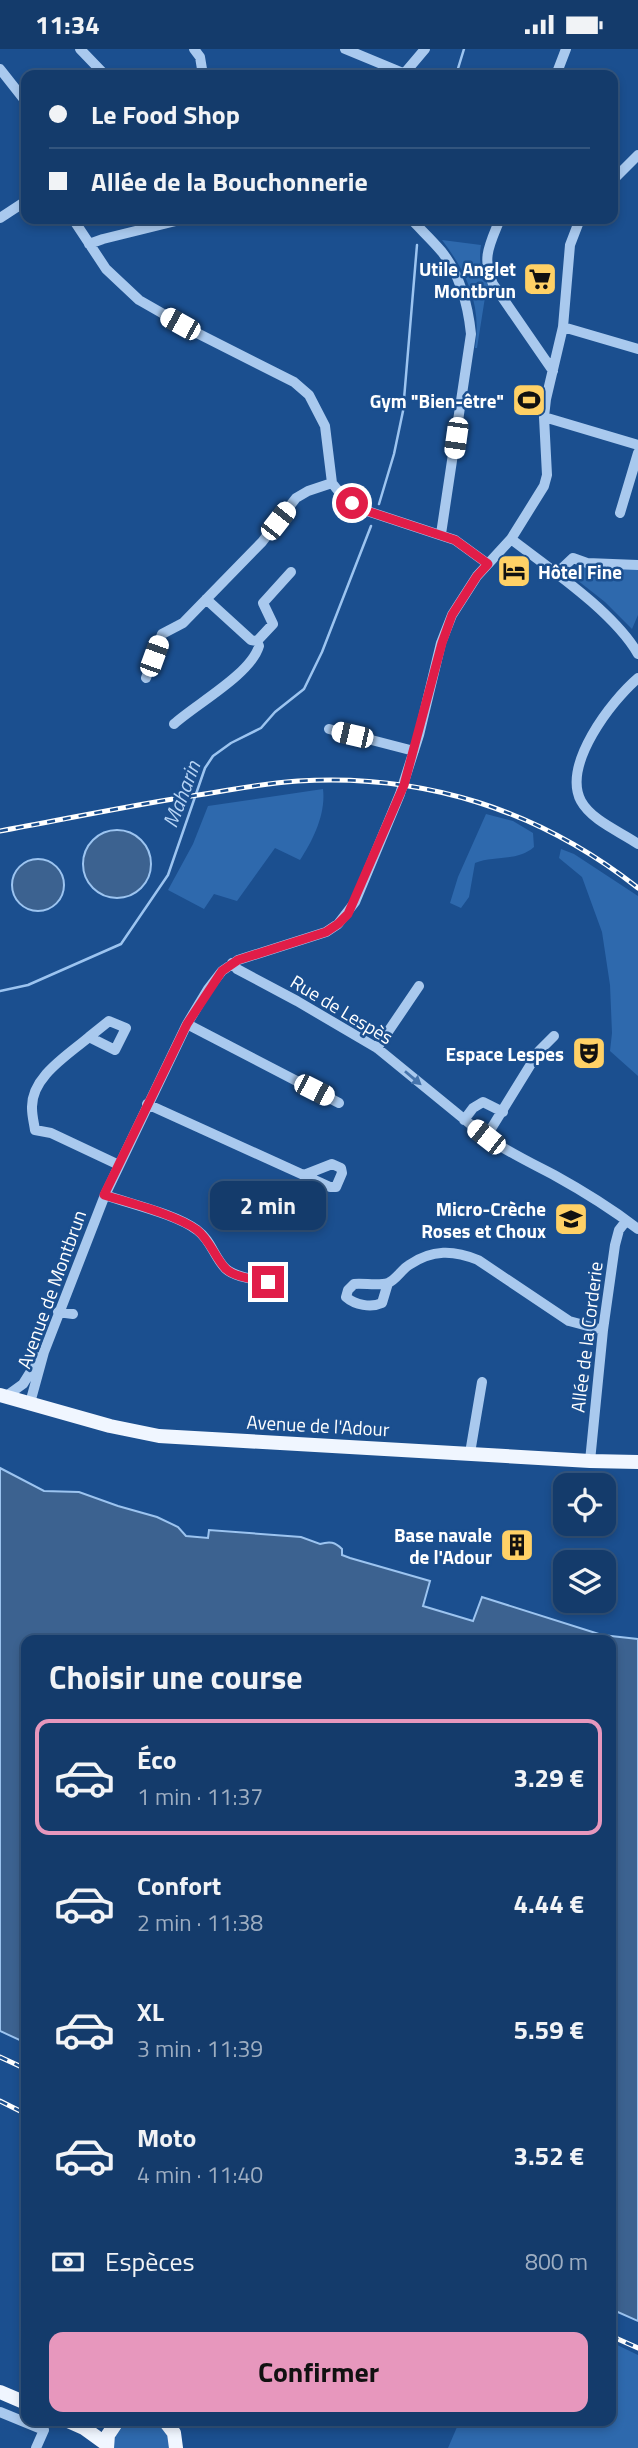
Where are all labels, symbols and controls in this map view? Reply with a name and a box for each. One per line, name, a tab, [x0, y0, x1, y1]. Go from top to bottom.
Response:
text: 11:34	[35, 5, 100, 44]
text: Le Food Shop	[91, 95, 240, 134]
text: Allée de la Bouchonnerie	[91, 162, 368, 201]
place label: Utile Anglet Montbrun	[419, 254, 516, 305]
supermarket icon: Utile Anglet Montbrun	[521, 260, 559, 298]
car	[157, 305, 204, 343]
sports icon: Gym "Bien-être"	[510, 381, 548, 419]
place label: Gym "Bien-être"	[370, 386, 504, 415]
car	[443, 416, 470, 460]
route start	[336, 487, 368, 519]
car	[257, 498, 300, 544]
hotel icon: Hôtel Fine	[495, 552, 533, 590]
place label: Hôtel Fine	[538, 557, 622, 586]
car	[137, 633, 172, 679]
car	[330, 720, 375, 750]
water label: Maharin	[154, 755, 209, 832]
street label: Rue de Lespès	[285, 967, 399, 1051]
theatre icon: Espace Lespes	[570, 1034, 608, 1072]
place label: Espace Lespes	[446, 1039, 564, 1068]
car	[291, 1071, 338, 1109]
one-way arrow	[403, 1071, 421, 1086]
car	[463, 1116, 510, 1158]
callout: 2 min	[210, 1181, 326, 1229]
text: 2 min	[240, 1188, 296, 1223]
place label: Micro-Crèche Roses et Choux	[421, 1194, 546, 1245]
school or university icon: Micro-Crèche Roses et Choux	[552, 1200, 590, 1238]
street label: Avenue de Montbrun	[9, 1206, 93, 1372]
street label: Allée de la Corderie	[562, 1260, 610, 1414]
route end	[252, 1266, 284, 1298]
street label: Avenue de l'Adour	[246, 1407, 391, 1443]
map controls	[553, 1473, 616, 1613]
button: locate	[553, 1473, 616, 1536]
place label: Base navale de l'Adour	[394, 1520, 492, 1571]
building icon: Base navale de l'Adour	[498, 1526, 536, 1564]
button: layers	[553, 1550, 616, 1613]
text: Choisir une course	[49, 1653, 303, 1701]
text: Éco	[137, 1740, 177, 1779]
icon: car	[53, 1746, 116, 1809]
text: 3.29 €	[513, 1758, 584, 1797]
text: 1 min · 11:37	[137, 1779, 263, 1814]
text: Confort	[137, 1866, 221, 1905]
icon: car	[53, 1872, 116, 1935]
text: 4.44 €	[513, 1884, 584, 1923]
text: 2 min · 11:38	[137, 1905, 263, 1940]
text: XL	[137, 1992, 164, 2031]
icon: car	[53, 1998, 116, 2061]
text: 5.59 €	[513, 2010, 584, 2049]
text: 3 min · 11:39	[137, 2031, 263, 2066]
text: Moto	[137, 2118, 196, 2157]
icon: car	[53, 2124, 116, 2187]
text: 3.52 €	[513, 2136, 584, 2175]
text: 4 min · 11:40	[137, 2157, 263, 2192]
text: Espèces	[105, 2242, 195, 2281]
icon: cash	[49, 2243, 87, 2281]
text: 800 m	[525, 2244, 588, 2279]
button: Confirmer	[49, 2332, 588, 2412]

